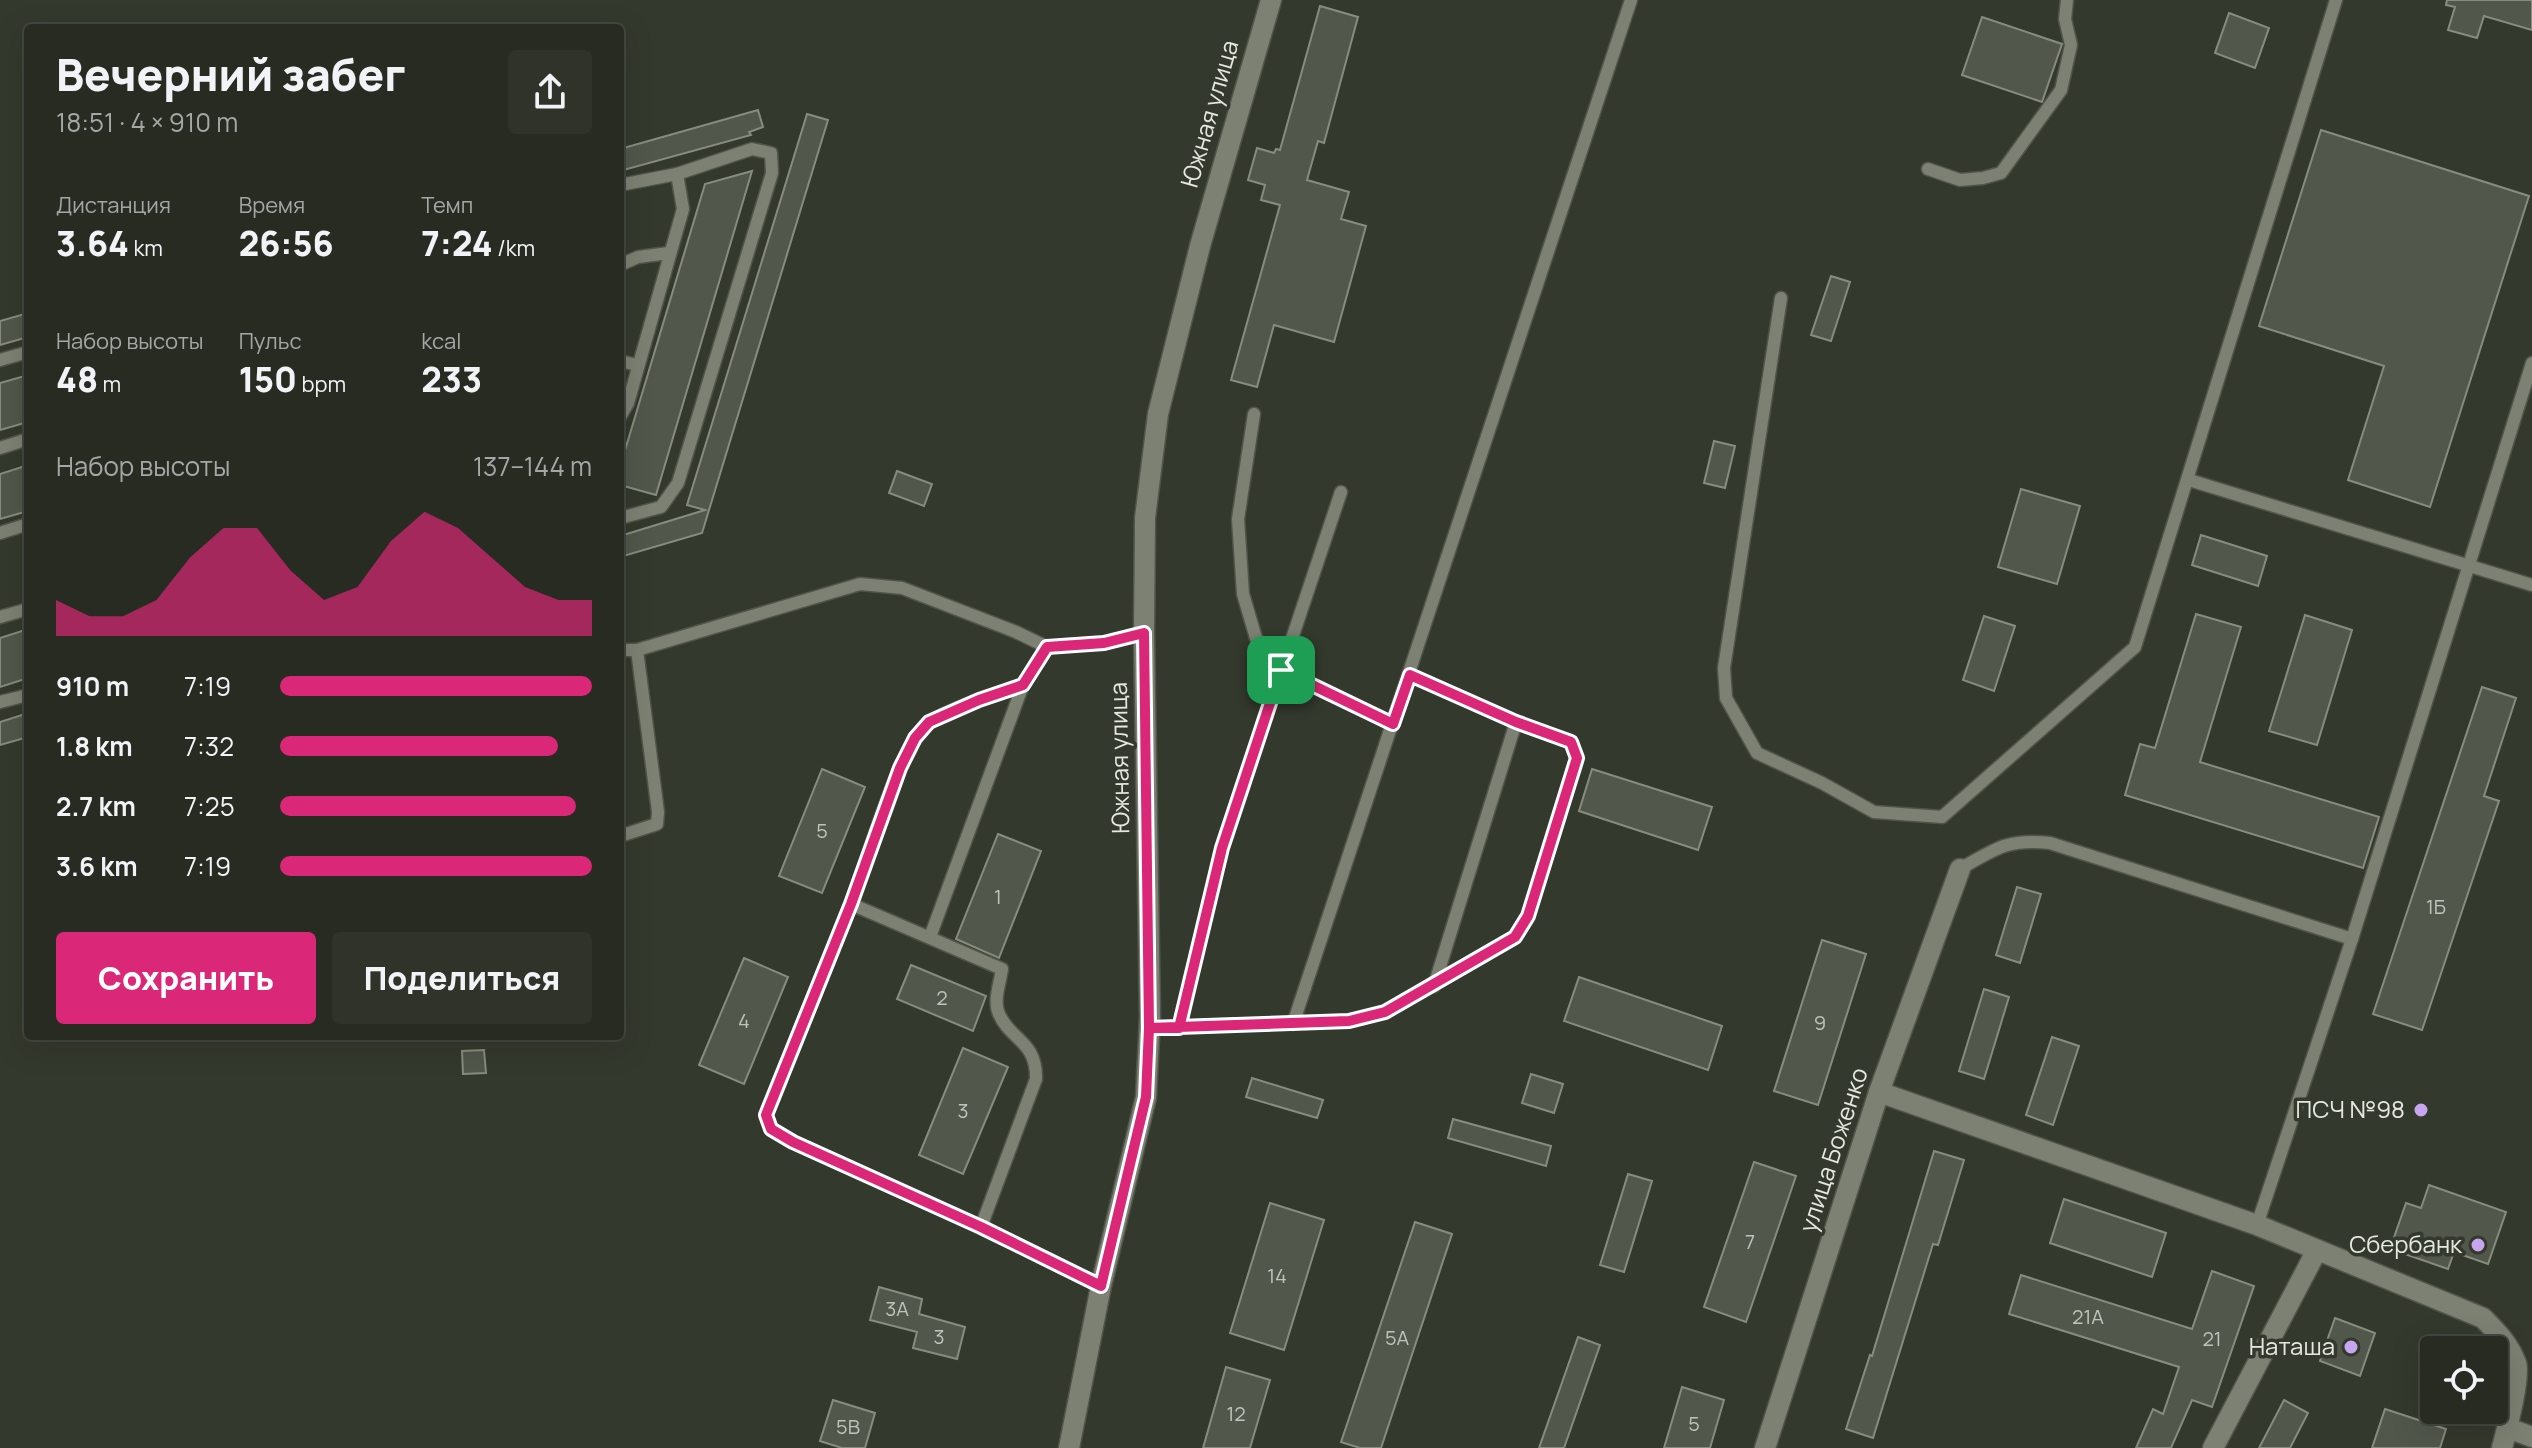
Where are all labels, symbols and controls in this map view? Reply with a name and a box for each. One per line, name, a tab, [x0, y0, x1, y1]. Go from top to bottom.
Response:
street label: Южная улица	[1172, 36, 1245, 191]
text: Вечерний забег	[56, 44, 405, 104]
button: share	[508, 50, 592, 134]
text: 18:51 · 4 × 910 m	[56, 104, 238, 140]
text: Дистанция	[56, 190, 171, 220]
text: Время	[239, 190, 305, 220]
text: Темп	[421, 190, 473, 220]
text: 3.64	[56, 220, 129, 266]
text: 26:56	[239, 220, 334, 266]
text: 7:24	[421, 220, 493, 266]
text: km	[129, 233, 163, 263]
text: /km	[493, 233, 535, 263]
text: Набор высоты	[56, 326, 204, 356]
text: Пульс	[239, 326, 302, 356]
text: kcal	[421, 326, 461, 356]
text: 48	[56, 356, 98, 402]
text: 150	[239, 356, 297, 402]
text: 233	[421, 356, 482, 402]
text: m	[98, 369, 121, 399]
text: bpm	[297, 369, 346, 399]
text: Набор высоты	[56, 448, 230, 484]
text: 137–144 m	[473, 448, 592, 484]
pin	[1247, 636, 1315, 704]
icon: arrive	[1259, 648, 1303, 692]
text: 910 m	[56, 668, 129, 704]
text: 7:19	[184, 668, 231, 704]
street label: Южная улица	[1101, 682, 1136, 834]
text: 1.8 km	[56, 728, 133, 764]
text: 7:32	[184, 728, 234, 764]
text: 2.7 km	[56, 788, 136, 824]
text: 7:25	[184, 788, 235, 824]
house number: 5	[816, 817, 828, 844]
text: 3.6 km	[56, 848, 138, 884]
text: 7:19	[184, 848, 231, 884]
house number: 1	[994, 883, 1002, 910]
house number: 1Б	[2426, 893, 2446, 920]
button: Сохранить	[56, 932, 316, 1024]
button: Поделиться	[332, 932, 592, 1024]
house number: 2	[936, 984, 948, 1011]
house number: 4	[738, 1007, 750, 1034]
house number: 9	[1814, 1009, 1826, 1036]
street label: улица Боженко	[1790, 1063, 1875, 1236]
place label: ПСЧ №98	[2296, 1092, 2405, 1125]
house number: 3	[957, 1097, 969, 1124]
marker: ПСЧ №98	[2412, 1101, 2430, 1119]
place label: Сбербанк	[2349, 1227, 2463, 1260]
house number: 7	[1745, 1228, 1755, 1255]
marker: Сбербанк	[2469, 1236, 2487, 1254]
house number: 14	[1267, 1262, 1287, 1289]
house number: 3А	[885, 1295, 909, 1322]
house number: 21А	[2072, 1303, 2104, 1330]
house number: 3	[933, 1323, 945, 1350]
house number: 5А	[1385, 1324, 1409, 1351]
house number: 21	[2202, 1325, 2222, 1352]
place label: Наташа	[2249, 1329, 2335, 1362]
map controls	[2420, 1336, 2508, 1424]
button: locate	[2420, 1336, 2508, 1424]
marker: Наташа	[2342, 1338, 2360, 1356]
house number: 12	[1226, 1400, 1246, 1427]
house number: 5	[1688, 1410, 1700, 1437]
house number: 5В	[836, 1413, 860, 1440]

